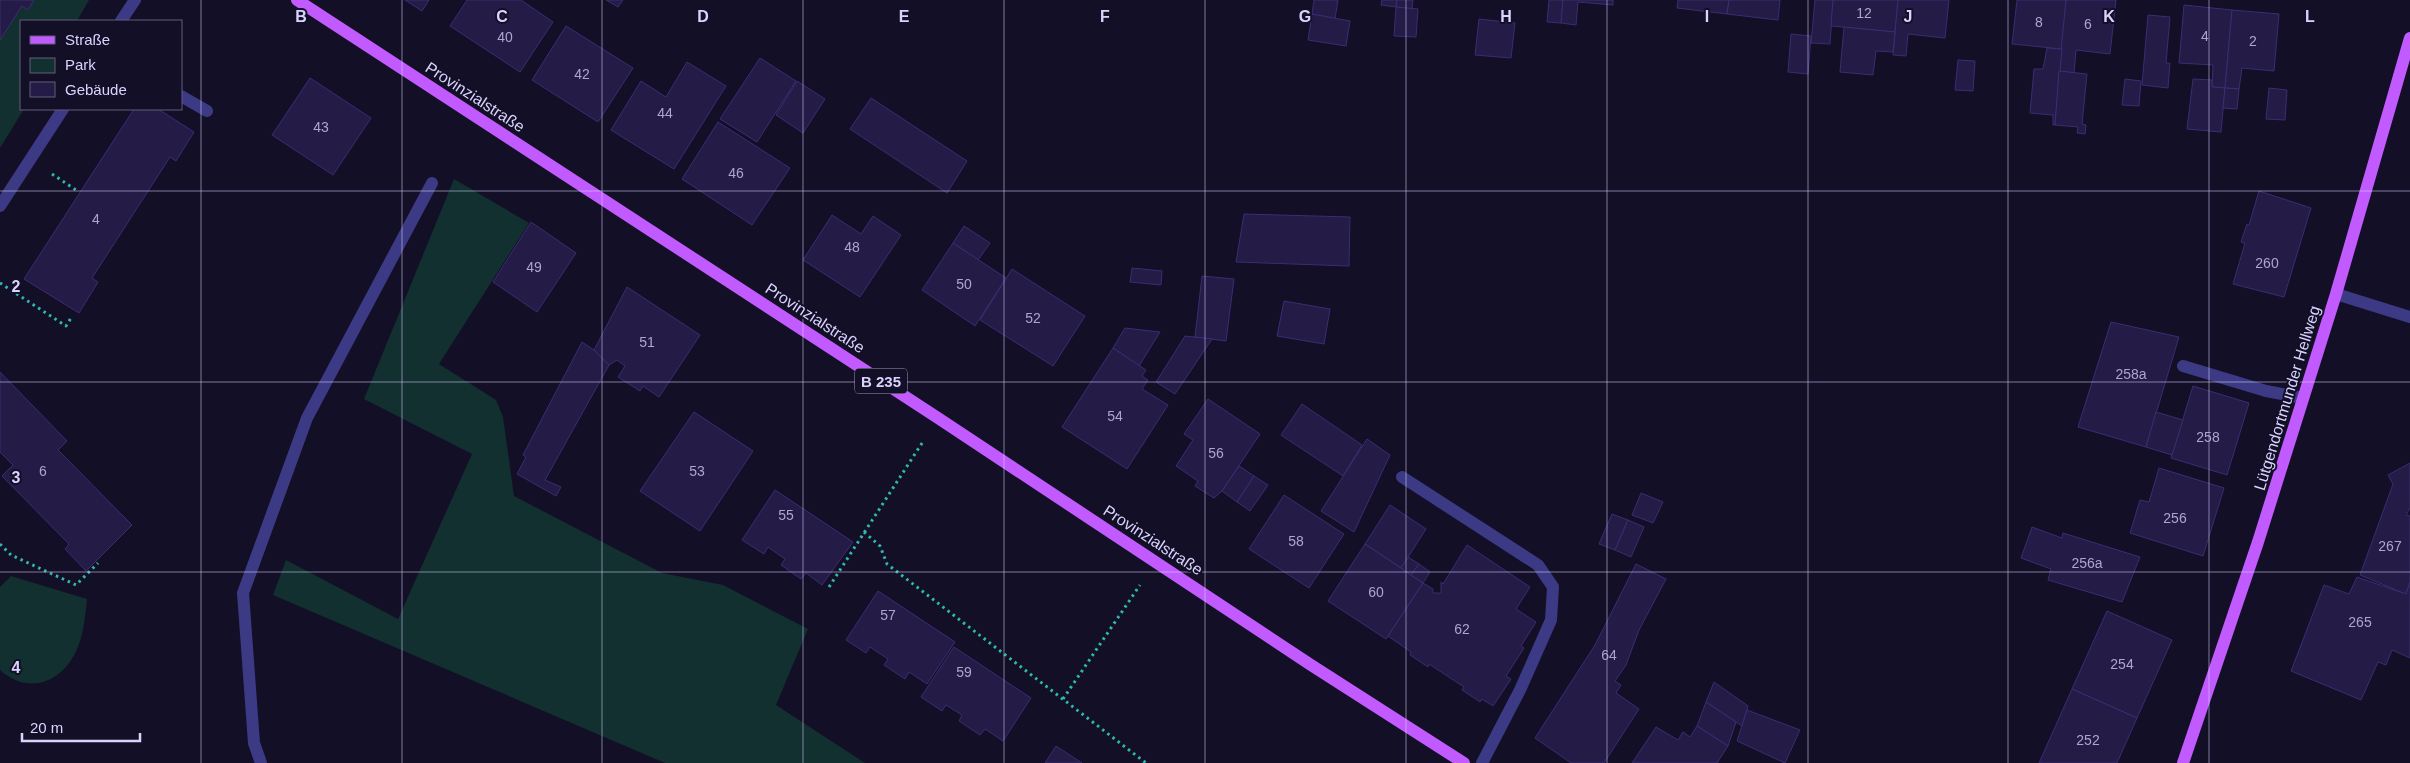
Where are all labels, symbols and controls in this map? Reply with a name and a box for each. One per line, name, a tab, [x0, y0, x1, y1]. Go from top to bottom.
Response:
house number: 12	[1856, 5, 1872, 21]
text: B	[295, 8, 307, 25]
text: C	[496, 8, 508, 25]
text: D	[697, 8, 709, 25]
text: E	[899, 8, 910, 25]
text: F	[1100, 8, 1110, 25]
text: G	[1299, 8, 1311, 25]
text: H	[1500, 8, 1512, 25]
text: I	[1705, 8, 1709, 25]
text: J	[1904, 8, 1912, 25]
text: K	[2103, 8, 2115, 25]
text: L	[2305, 8, 2315, 25]
house number: 8	[2035, 14, 2043, 30]
house number: 6	[2084, 16, 2092, 32]
legend	[20, 20, 182, 110]
house number: 4	[2201, 28, 2209, 44]
house number: 40	[497, 29, 513, 45]
text: Straße	[65, 31, 110, 48]
house number: 2	[2249, 33, 2257, 49]
text: Park	[65, 56, 96, 73]
street label: Provinzialstraße	[422, 59, 528, 135]
house number: 42	[574, 66, 590, 82]
text: Gebäude	[65, 81, 127, 98]
house number: 44	[657, 105, 673, 121]
house number: 43	[313, 119, 329, 135]
house number: 46	[728, 165, 744, 181]
house number: 4	[92, 211, 100, 227]
house number: 48	[844, 239, 860, 255]
house number: 260	[2255, 255, 2279, 271]
house number: 49	[526, 259, 542, 275]
house number: 50	[956, 276, 972, 292]
text: 2	[12, 278, 21, 295]
street label: Provinzialstraße	[762, 280, 868, 356]
street label: Lütgendortmunder Hellweg	[2251, 304, 2323, 492]
house number: 52	[1025, 310, 1041, 326]
house number: 51	[639, 334, 655, 350]
house number: 258a	[2115, 366, 2147, 382]
road number: B 235	[855, 368, 907, 394]
house number: 54	[1107, 408, 1123, 424]
house number: 258	[2196, 429, 2220, 445]
house number: 56	[1208, 445, 1224, 461]
house number: 6	[39, 463, 47, 479]
house number: 53	[689, 463, 705, 479]
text: 3	[12, 469, 21, 486]
street label: Provinzialstraße	[1100, 502, 1206, 578]
house number: 55	[778, 507, 794, 523]
house number: 256	[2163, 510, 2187, 526]
house number: 58	[1288, 533, 1304, 549]
house number: 267	[2378, 538, 2402, 554]
house number: 256a	[2071, 555, 2103, 571]
house number: 60	[1368, 584, 1384, 600]
house number: 57	[880, 607, 896, 623]
house number: 265	[2348, 614, 2372, 630]
house number: 62	[1454, 621, 1470, 637]
house number: 64	[1601, 647, 1617, 663]
house number: 254	[2110, 656, 2134, 672]
text: 4	[12, 659, 21, 676]
house number: 59	[956, 664, 972, 680]
scale bar	[22, 710, 140, 742]
text: 20 m	[30, 719, 63, 736]
house number: 252	[2076, 732, 2100, 748]

